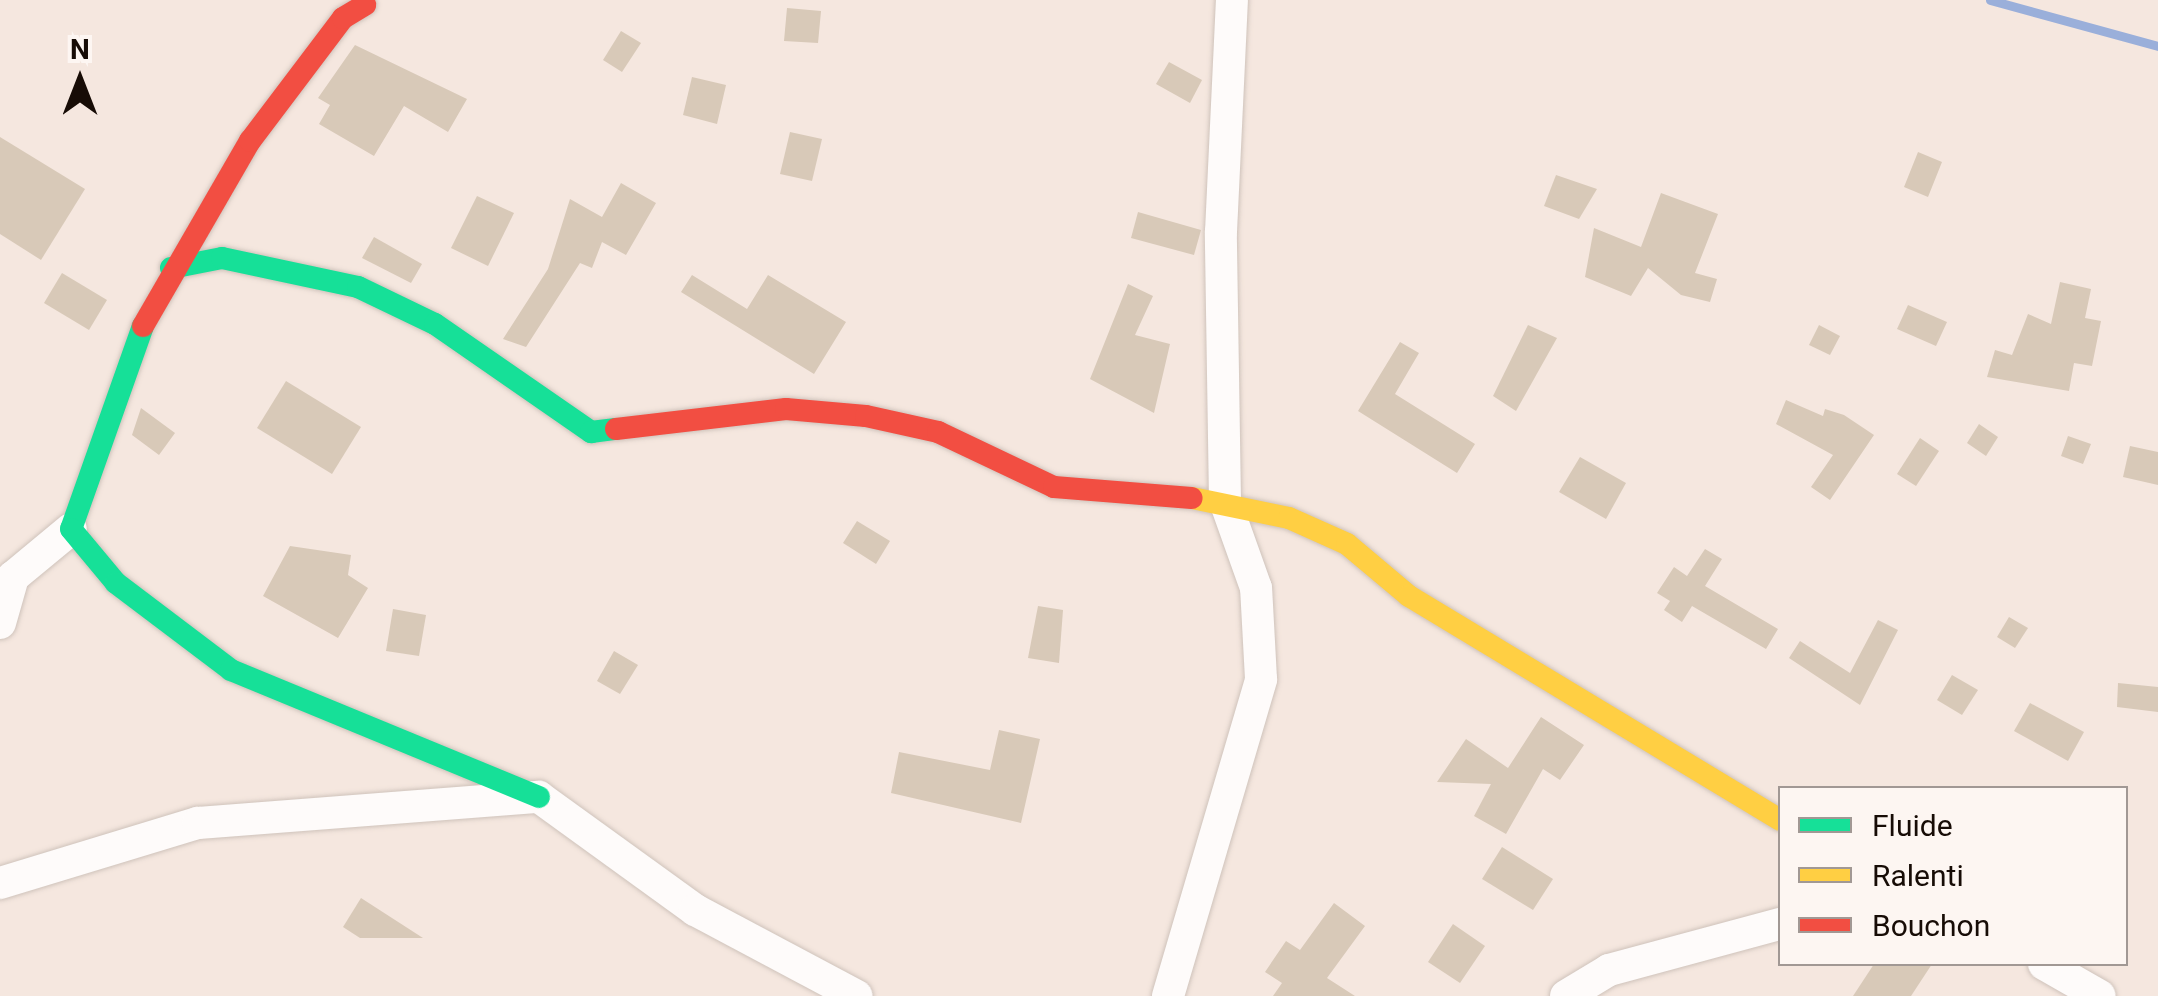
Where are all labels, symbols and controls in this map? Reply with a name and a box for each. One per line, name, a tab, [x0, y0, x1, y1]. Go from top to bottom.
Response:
north arrow	[30, 30, 130, 130]
text: N	[70, 33, 90, 66]
legend	[1778, 786, 2128, 966]
text: Fluide	[1872, 808, 1953, 843]
text: Ralenti	[1872, 858, 1964, 893]
text: Bouchon	[1872, 908, 1990, 943]

